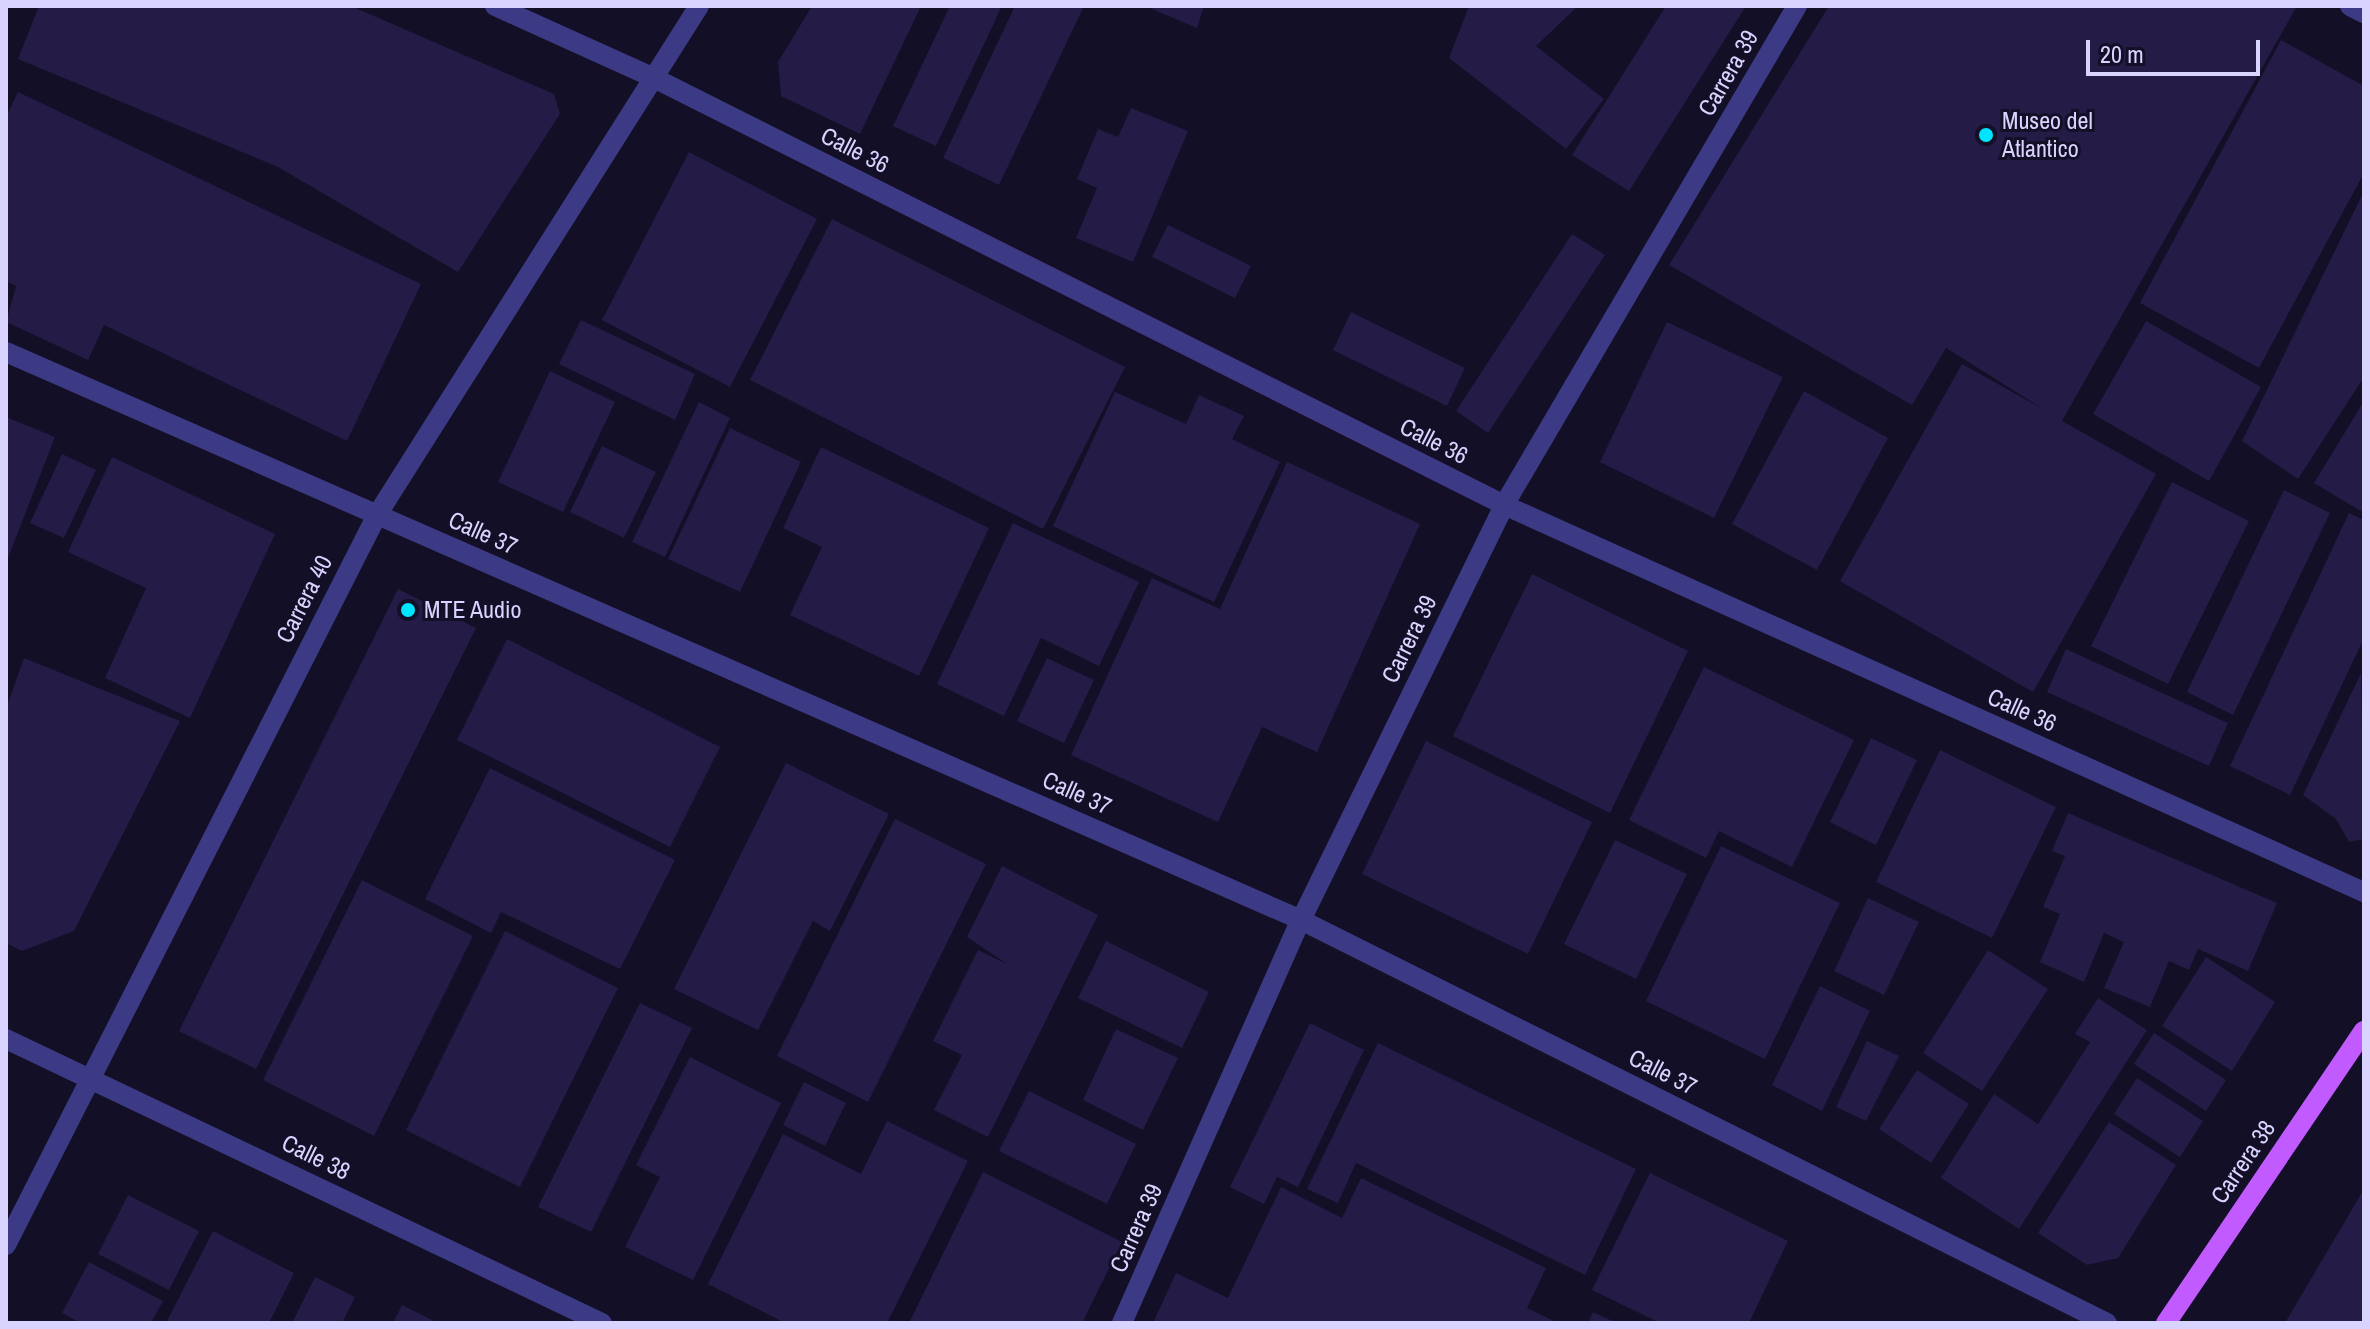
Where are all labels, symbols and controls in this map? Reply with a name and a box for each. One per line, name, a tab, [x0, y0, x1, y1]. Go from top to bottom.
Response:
scale bar	[2090, 24, 2264, 74]
street label: Carrera 39	[1692, 25, 1764, 121]
text: 20 m	[2100, 38, 2144, 70]
place label: Museo del Atlantico	[2002, 107, 2093, 163]
street label: Calle 36	[816, 121, 894, 179]
marker: Museo del Atlantico	[1977, 126, 1995, 144]
street label: Calle 36	[1395, 412, 1473, 470]
street label: Calle 37	[444, 505, 522, 561]
street label: Carrera 40	[270, 551, 338, 647]
street label: Carrera 39	[1375, 590, 1443, 688]
place label: MTE Audio	[424, 596, 522, 624]
marker: MTE Audio	[399, 601, 417, 619]
street label: Calle 36	[1983, 682, 2061, 738]
street label: Calle 37	[1038, 765, 1116, 821]
street label: Calle 37	[1624, 1043, 1702, 1101]
street label: Carrera 38	[2205, 1115, 2281, 1209]
street label: Calle 38	[277, 1128, 355, 1186]
street label: Carrera 39	[1104, 1179, 1168, 1277]

